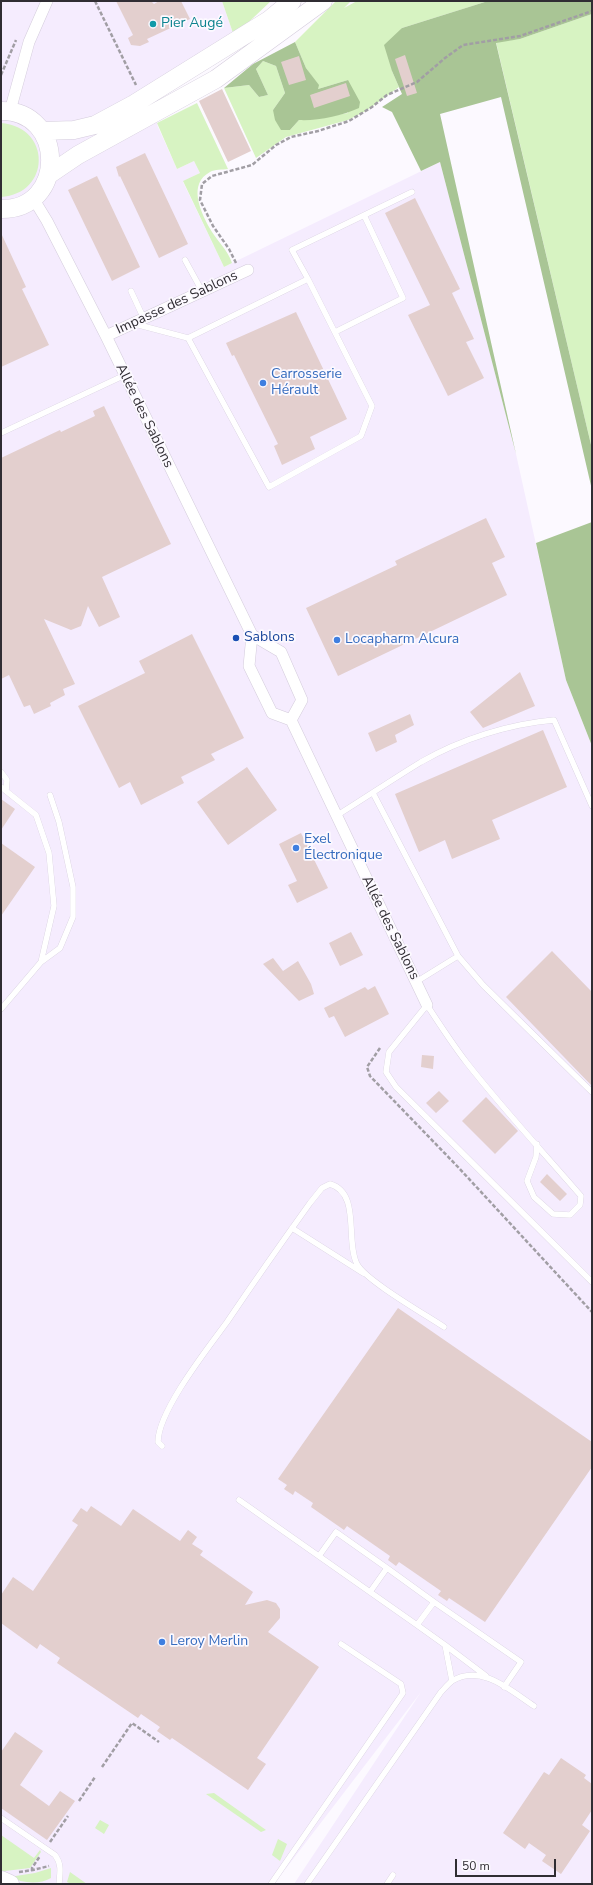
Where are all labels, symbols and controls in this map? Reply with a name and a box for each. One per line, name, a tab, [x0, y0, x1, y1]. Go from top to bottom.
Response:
place label: Pier Augé	[161, 16, 223, 32]
marker: Pier Augé	[148, 19, 158, 29]
street label: Impasse des Sablons	[113, 267, 241, 339]
street label: Allée des Sablons	[112, 361, 176, 471]
place label: Carrosserie Hérault	[271, 367, 342, 400]
marker: Carrosserie Hérault	[258, 378, 268, 388]
place label: Sablons	[244, 630, 295, 646]
place label: Locapharm Alcura	[345, 632, 459, 648]
marker: Sablons	[231, 633, 241, 643]
marker: Locapharm Alcura	[332, 635, 342, 645]
place label: Exel Électronique	[304, 832, 382, 864]
marker: Exel Électronique	[291, 843, 301, 853]
street label: Allée des Sablons	[358, 873, 422, 983]
place label: Leroy Merlin	[170, 1634, 248, 1650]
marker: Leroy Merlin	[157, 1637, 167, 1647]
scale bar	[457, 1851, 558, 1877]
text: 50 m	[462, 1858, 490, 1874]

